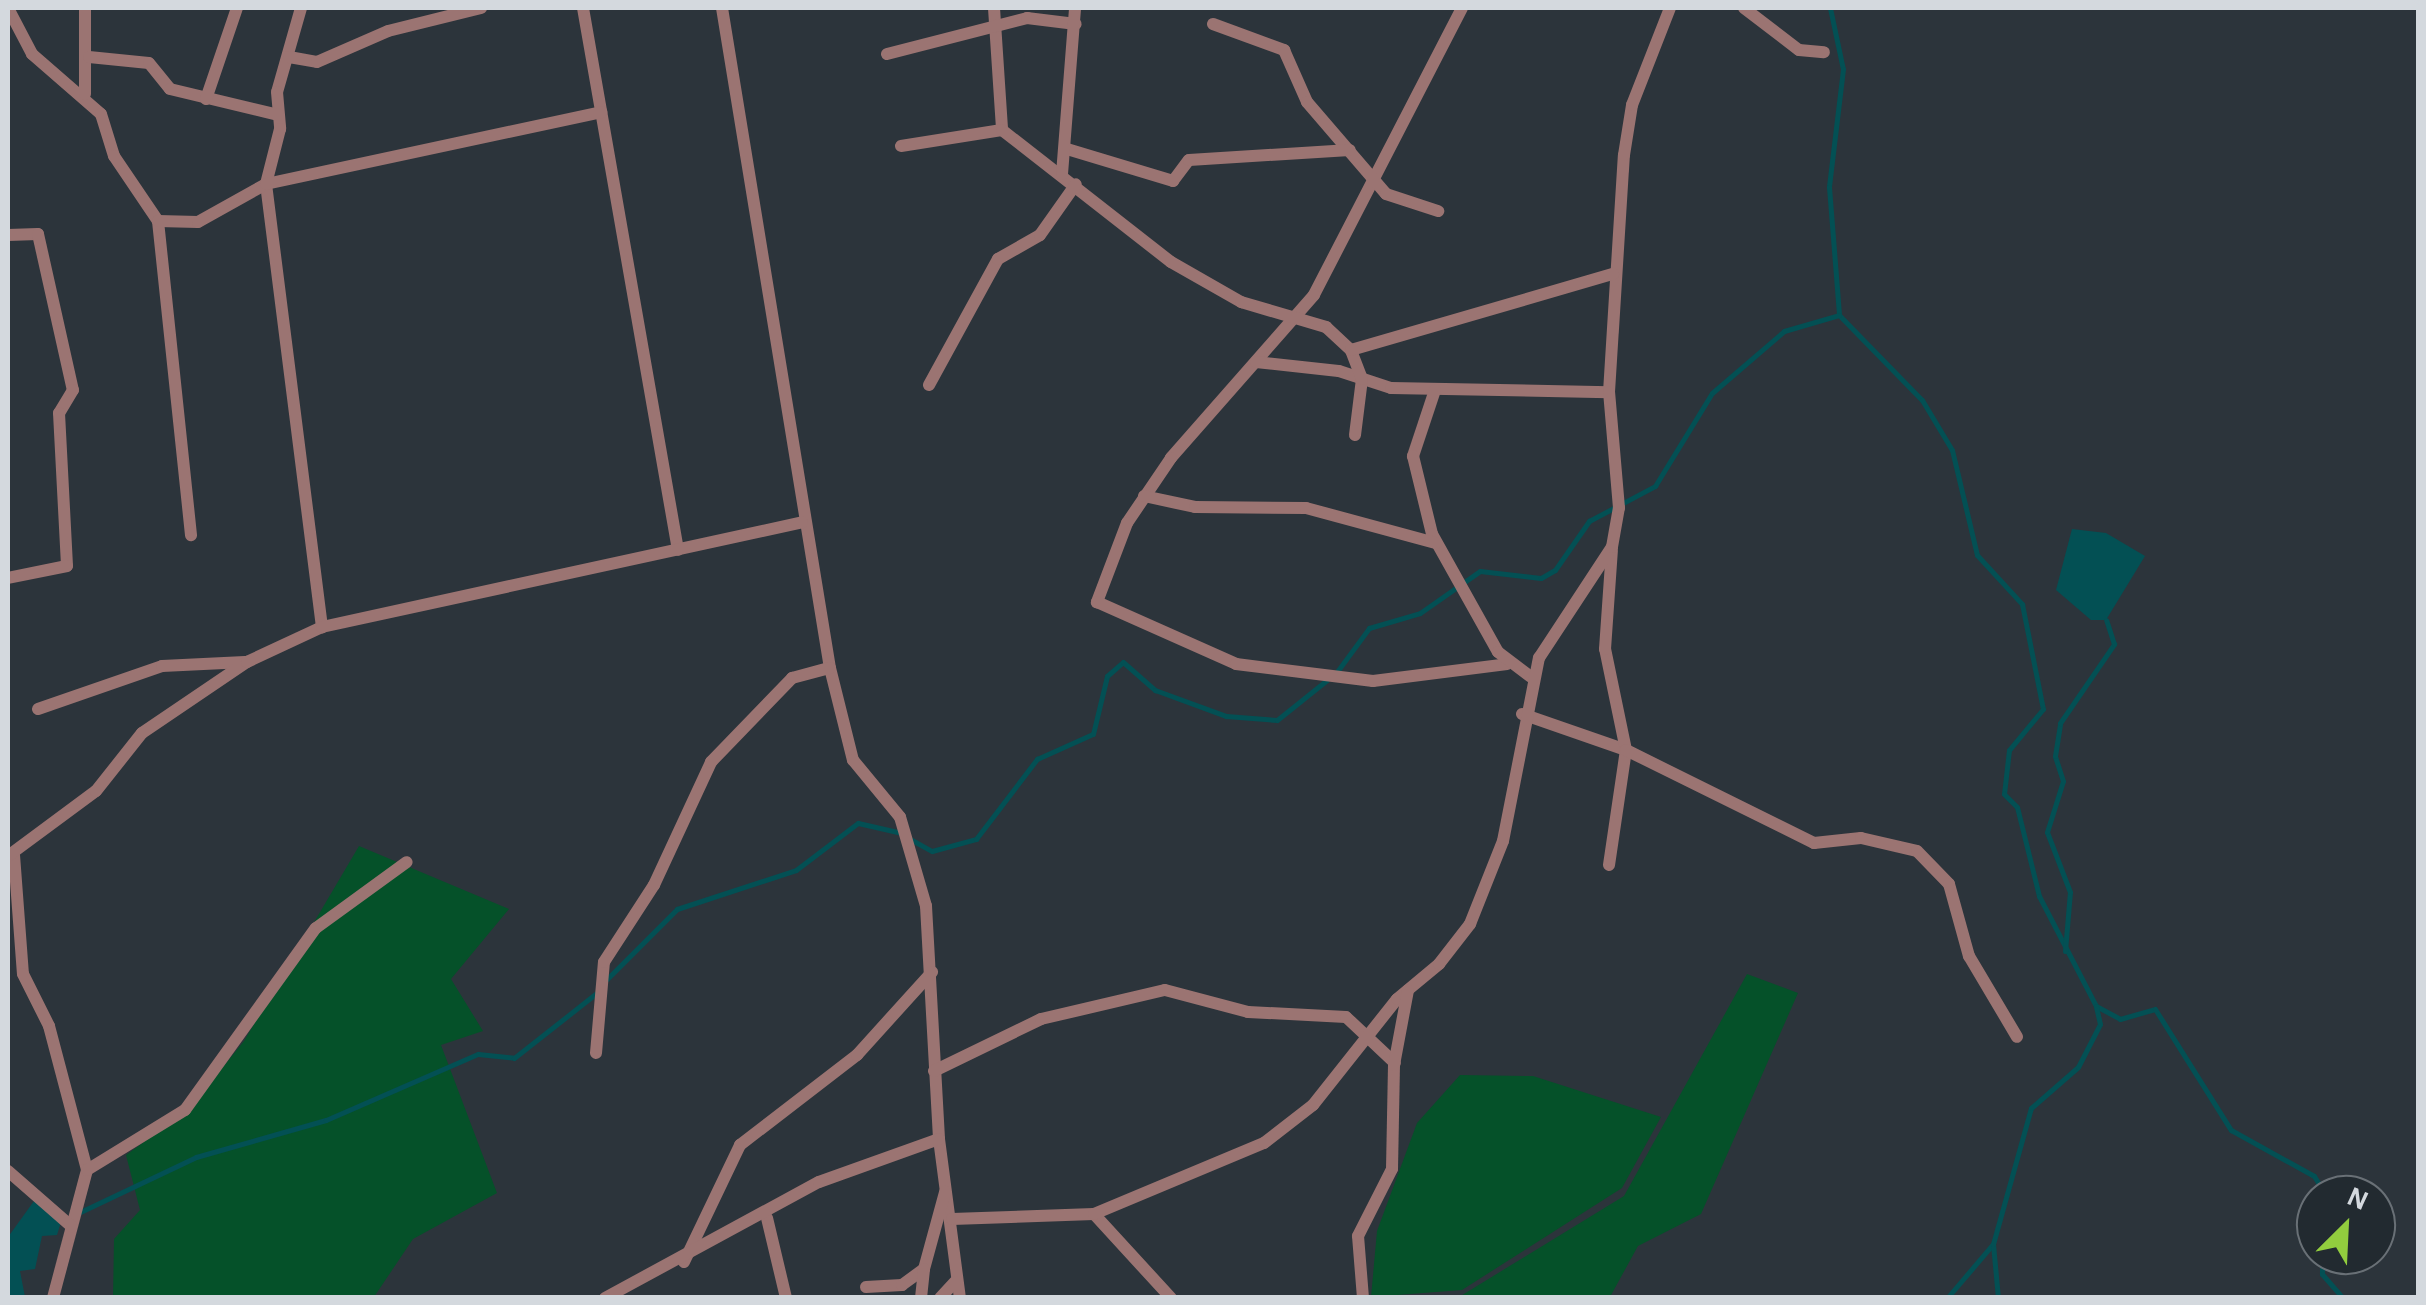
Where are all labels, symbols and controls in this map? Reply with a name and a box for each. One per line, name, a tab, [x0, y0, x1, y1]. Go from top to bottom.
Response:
north arrow	[2296, 1175, 2396, 1275]
text: N	[2343, 1183, 2372, 1216]

